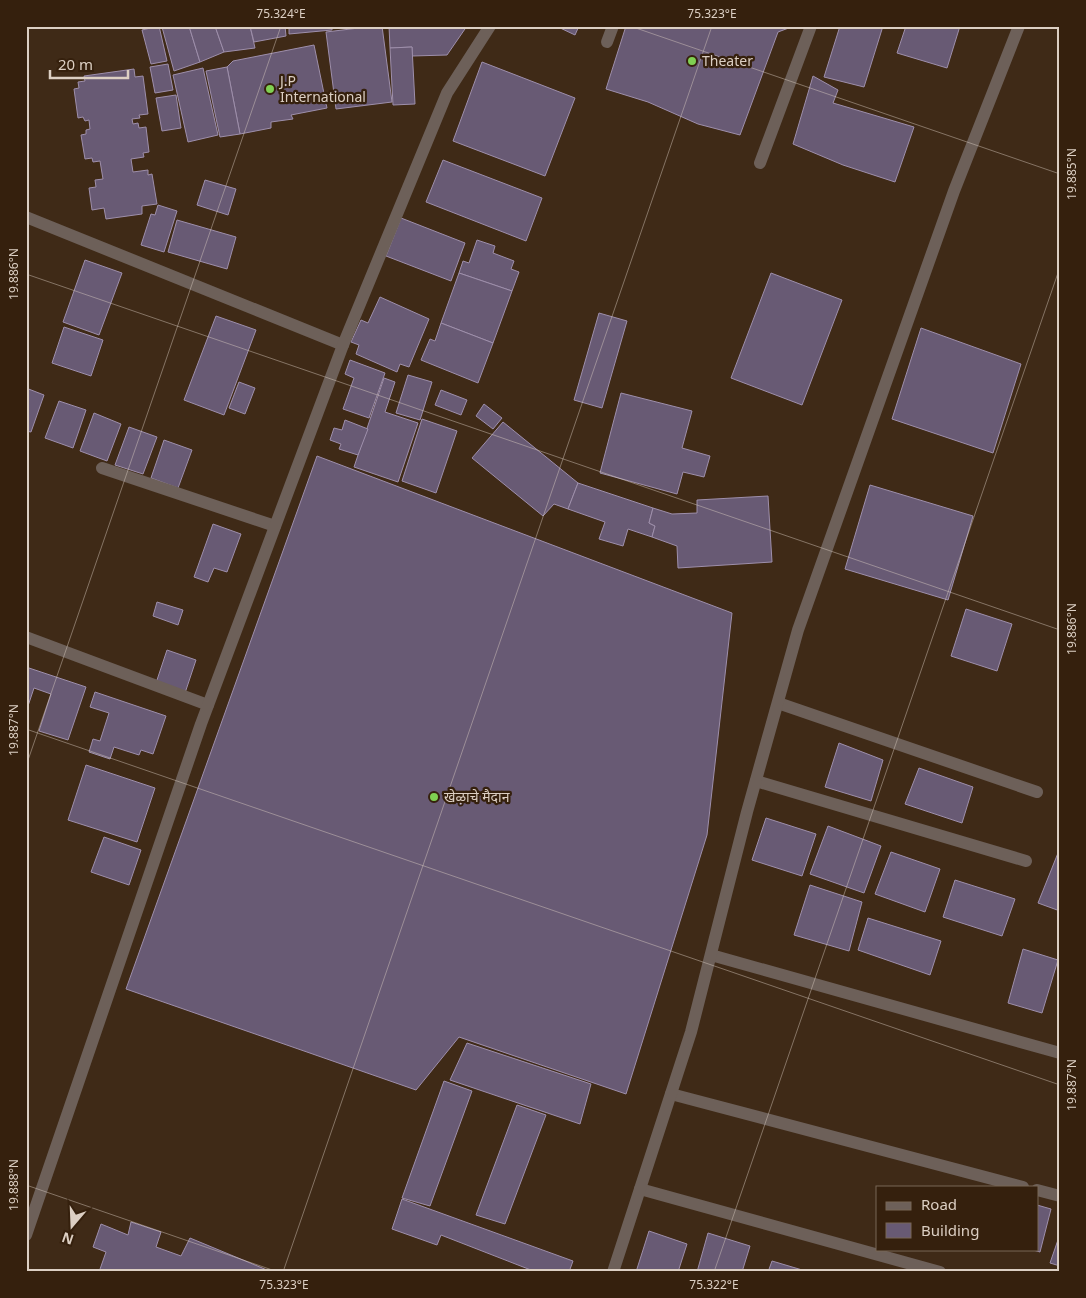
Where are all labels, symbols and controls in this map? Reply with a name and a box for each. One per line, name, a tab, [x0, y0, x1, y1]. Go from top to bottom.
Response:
text: 75.324°E	[256, 5, 306, 22]
text: 75.323°E	[687, 5, 737, 22]
scale bar	[50, 48, 128, 80]
place label: Theater	[702, 51, 753, 70]
text: 20 m	[58, 54, 93, 74]
marker: Theater	[686, 55, 698, 67]
place label: J.P International	[278, 71, 366, 106]
marker: J.P International	[264, 83, 276, 95]
text: 19.885°N	[1063, 148, 1080, 200]
text: 19.886°N	[5, 248, 22, 300]
text: 19.886°N	[1063, 603, 1080, 655]
text: 19.887°N	[5, 704, 22, 756]
place label: खेऴाचे मैदान	[444, 787, 510, 806]
marker: खेऴाचे मैदान	[428, 791, 440, 803]
text: 19.887°N	[1063, 1059, 1080, 1111]
text: 19.888°N	[5, 1159, 22, 1211]
legend	[876, 1186, 1038, 1250]
text: Road	[921, 1194, 957, 1214]
north arrow	[48, 1200, 98, 1250]
text: Building	[921, 1220, 979, 1240]
text: N	[59, 1228, 76, 1250]
text: 75.323°E	[259, 1276, 309, 1293]
text: 75.322°E	[689, 1276, 739, 1293]

